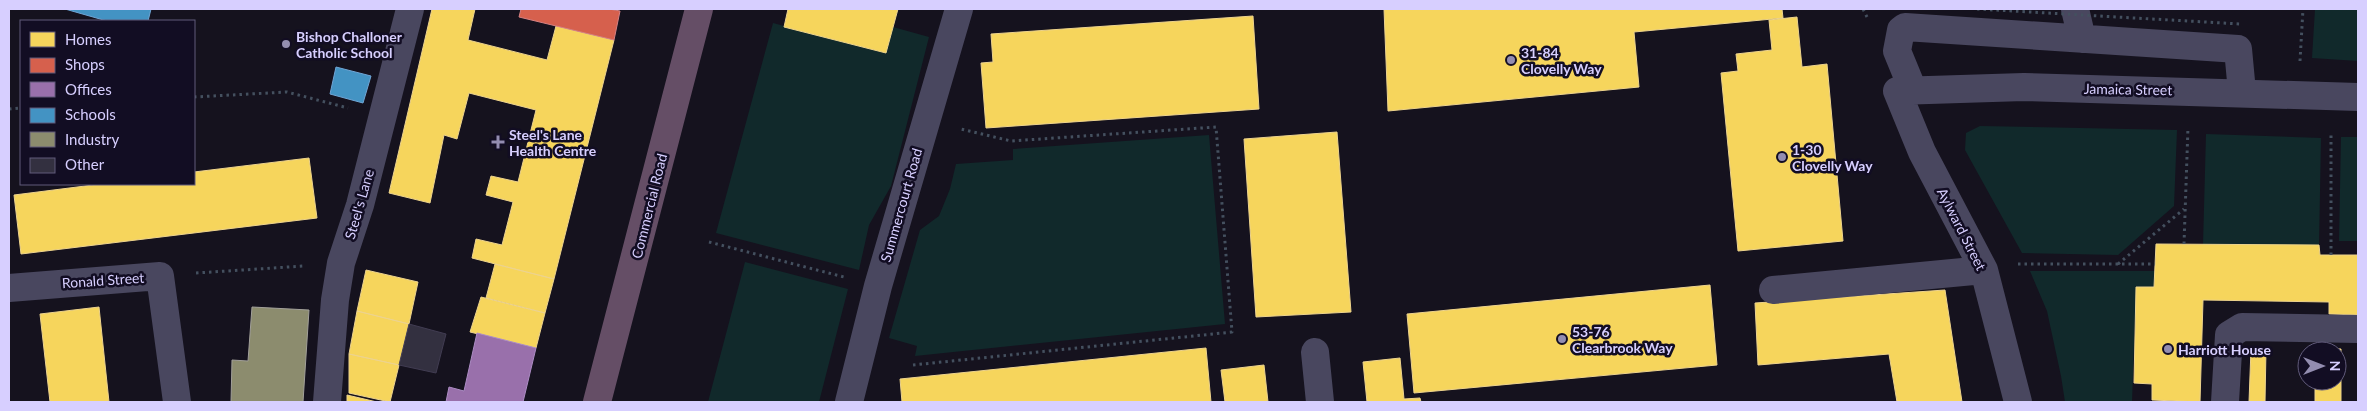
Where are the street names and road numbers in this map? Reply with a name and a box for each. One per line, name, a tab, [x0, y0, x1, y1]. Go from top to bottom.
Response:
street label: Jamaica Street	[2084, 80, 2172, 98]
street label: Summercourt Road	[877, 146, 925, 264]
street label: Commercial Road	[628, 152, 670, 260]
street label: Steel's Lane	[341, 167, 377, 241]
street label: Aylward Street	[1934, 185, 1990, 273]
street label: Ronald Street	[61, 269, 145, 291]

